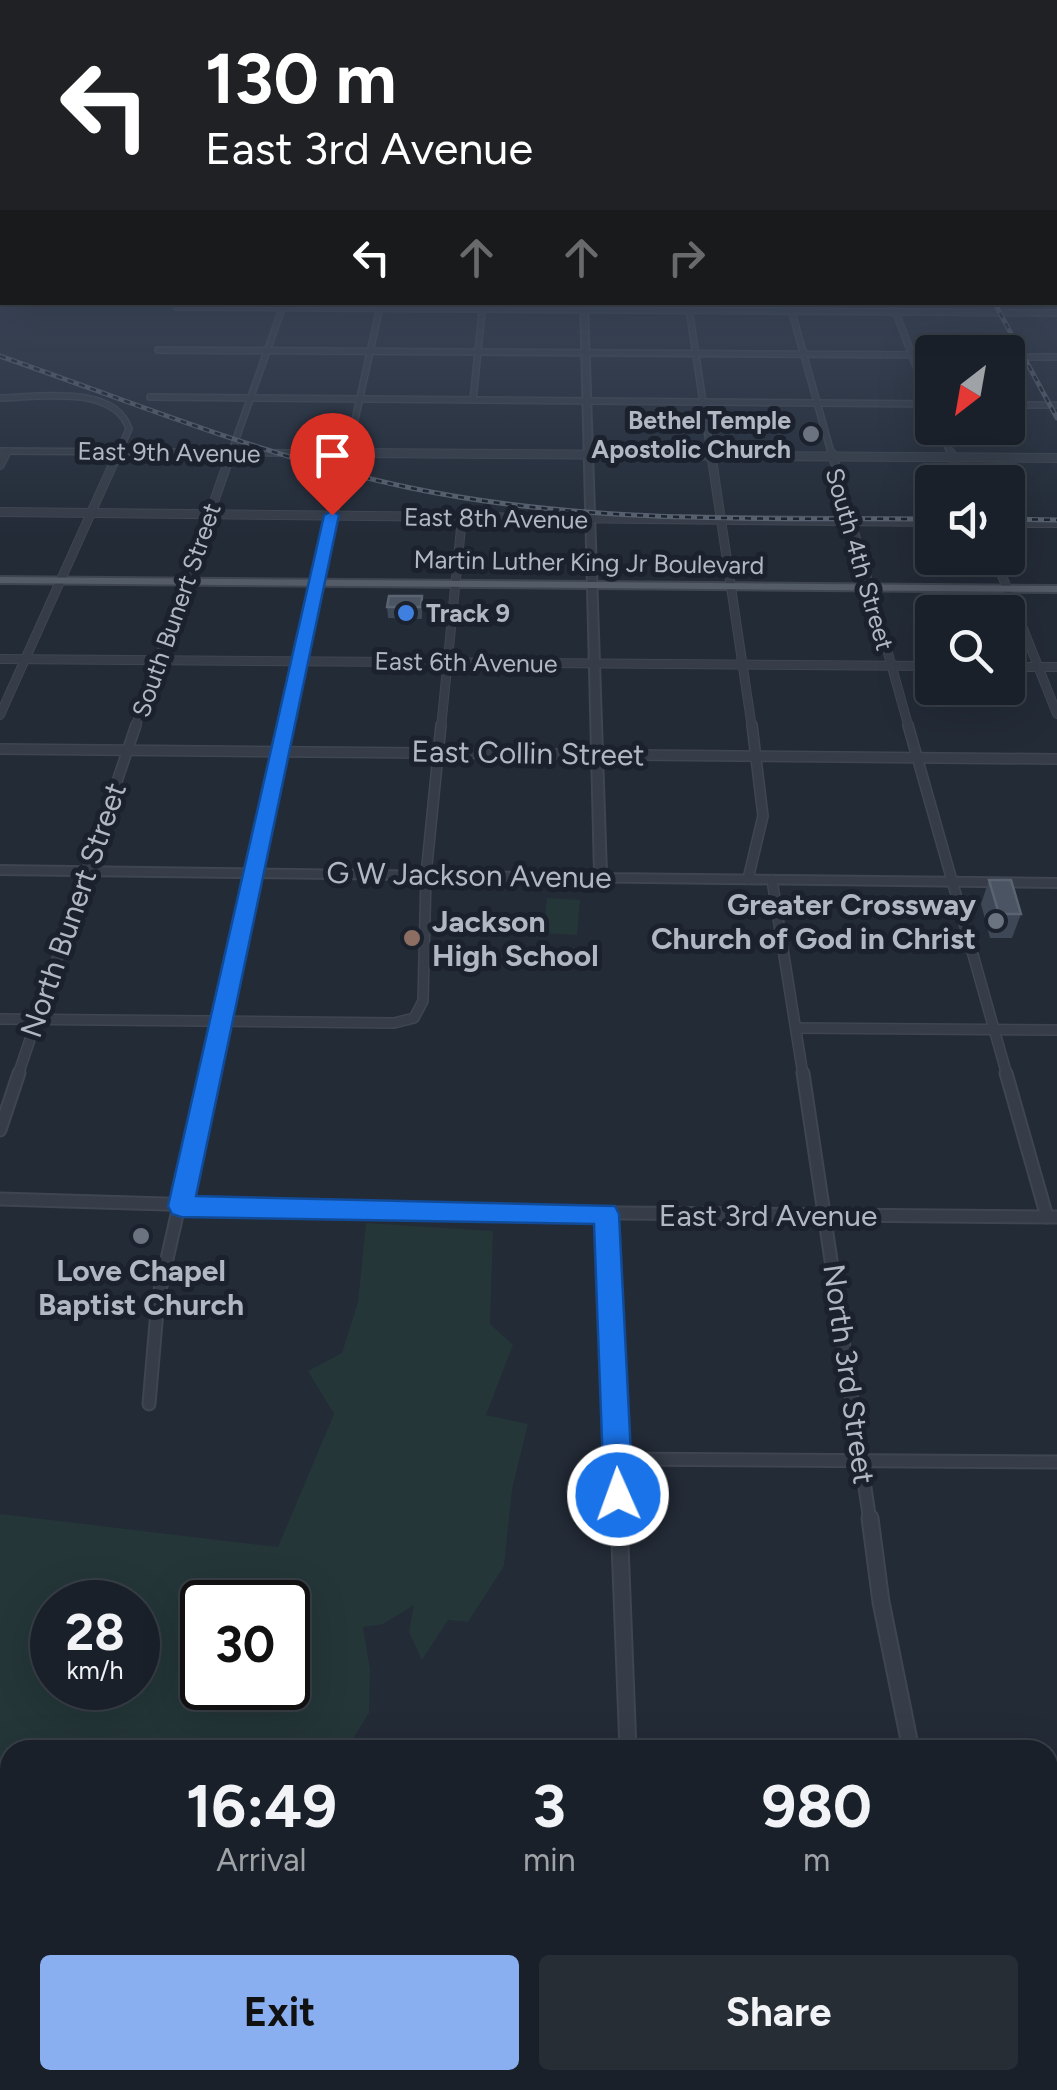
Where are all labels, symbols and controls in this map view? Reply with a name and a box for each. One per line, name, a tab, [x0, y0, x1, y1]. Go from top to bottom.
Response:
text: 130 m	[205, 36, 397, 121]
icon: left	[40, 40, 170, 170]
text: East 3rd Avenue	[205, 121, 533, 175]
icon: left	[344, 230, 399, 285]
icon: ahead	[449, 230, 504, 285]
icon: ahead	[554, 230, 609, 285]
icon: right	[659, 230, 714, 285]
north arrow	[915, 335, 1025, 445]
map controls	[915, 335, 1025, 705]
place label: Bethel Temple Apostolic Church	[591, 405, 791, 464]
pin	[290, 413, 375, 516]
marker: Bethel Temple Apostolic Church	[800, 423, 822, 445]
icon: arrive	[305, 428, 360, 483]
street label: East 9th Avenue	[77, 435, 261, 469]
street label: South 4th Street	[820, 464, 900, 654]
button: sound	[915, 465, 1025, 575]
street label: South Bunert Street	[125, 499, 227, 721]
street label: East 8th Avenue	[404, 501, 588, 535]
street label: Martin Luther King Jr Boulevard	[413, 544, 765, 580]
button: search	[915, 595, 1025, 705]
place label: Track 9	[426, 598, 510, 628]
marker: Track 9	[395, 602, 417, 624]
street label: East 6th Avenue	[374, 645, 558, 679]
street label: East Collin Street	[411, 732, 645, 774]
street label: North Bunert Street	[12, 778, 134, 1042]
street label: G W Jackson Avenue	[326, 854, 612, 896]
place label: Greater Crossway Church of God in Christ	[651, 886, 977, 957]
place label: Jackson High School	[432, 903, 599, 974]
marker: Greater Crossway Church of God in Christ	[985, 910, 1007, 932]
marker: Jackson High School	[401, 927, 423, 949]
street label: East 3rd Avenue	[659, 1197, 877, 1234]
marker: Love Chapel Baptist Church	[130, 1225, 152, 1247]
place label: Love Chapel Baptist Church	[38, 1252, 244, 1323]
street label: North 3rd Street	[815, 1262, 883, 1486]
position arrow	[566, 1443, 670, 1547]
speed limit sign: 30	[180, 1580, 310, 1710]
text: 28	[65, 1602, 125, 1663]
text: km/h	[66, 1655, 124, 1685]
text: 16:49	[186, 1770, 337, 1842]
text: 3	[533, 1770, 566, 1842]
text: 980	[762, 1770, 872, 1842]
text: Arrival	[216, 1841, 307, 1879]
text: min	[523, 1841, 576, 1879]
text: m	[803, 1841, 830, 1879]
button: Exit	[40, 1955, 519, 2070]
button: Share	[539, 1955, 1018, 2070]

